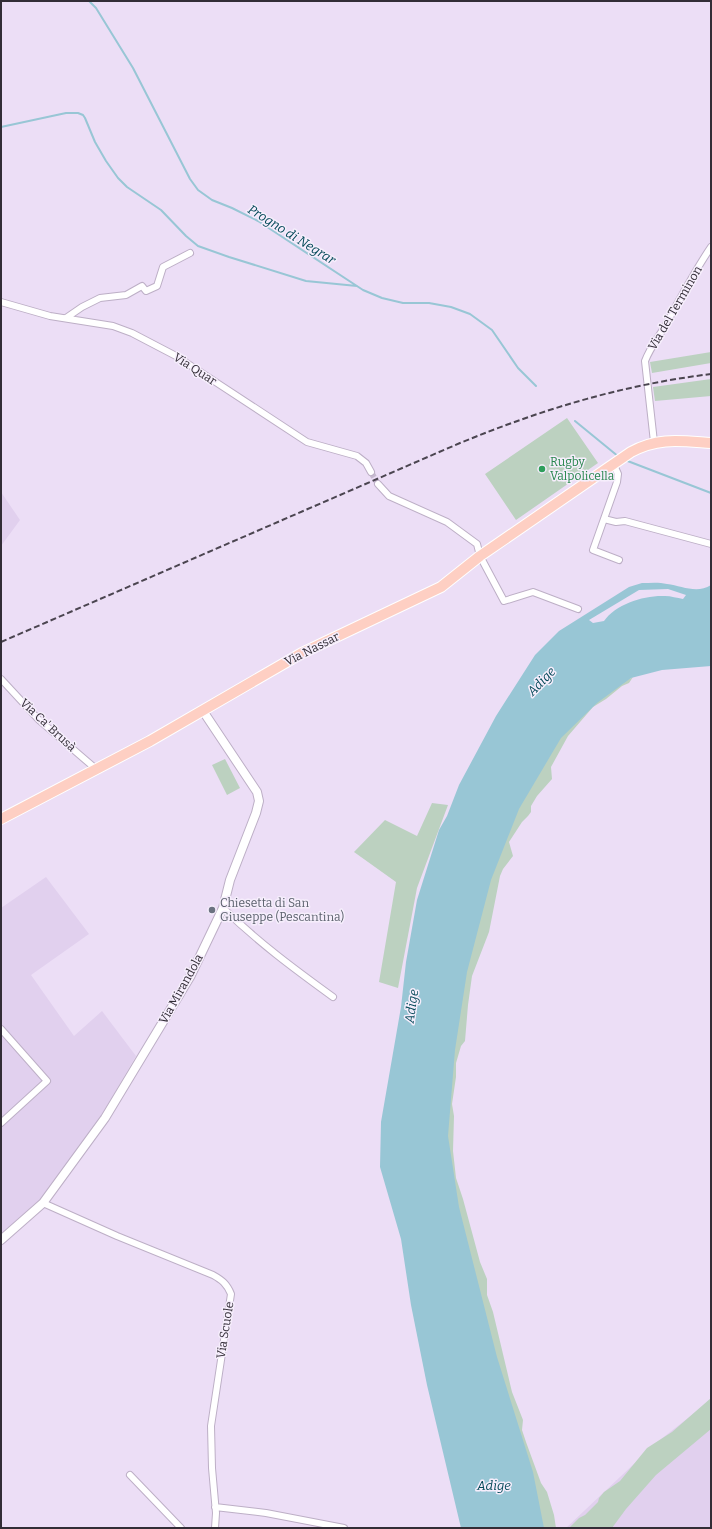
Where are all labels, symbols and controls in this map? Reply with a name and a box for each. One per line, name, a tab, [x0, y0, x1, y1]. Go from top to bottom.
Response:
water label: Progno di Negrar	[245, 201, 339, 268]
street label: Via del Terminon	[645, 263, 705, 353]
street label: Via Quar	[171, 350, 220, 388]
place label: Rugby Valpolicella	[550, 455, 615, 483]
marker: Rugby Valpolicella	[537, 464, 547, 474]
street label: Via Nassar	[282, 629, 342, 669]
water label: Adige	[524, 664, 559, 699]
street label: Via Ca' Brusà	[17, 696, 79, 755]
place label: Chiesetta di San Giuseppe (Pescantina)	[220, 896, 345, 924]
marker: Chiesetta di San Giuseppe (Pescantina)	[207, 905, 217, 915]
street label: Via Mirandola	[156, 951, 206, 1026]
water label: Adige	[402, 988, 421, 1025]
street label: Via Scuole	[214, 1301, 236, 1359]
water label: Adige	[476, 1478, 511, 1493]

